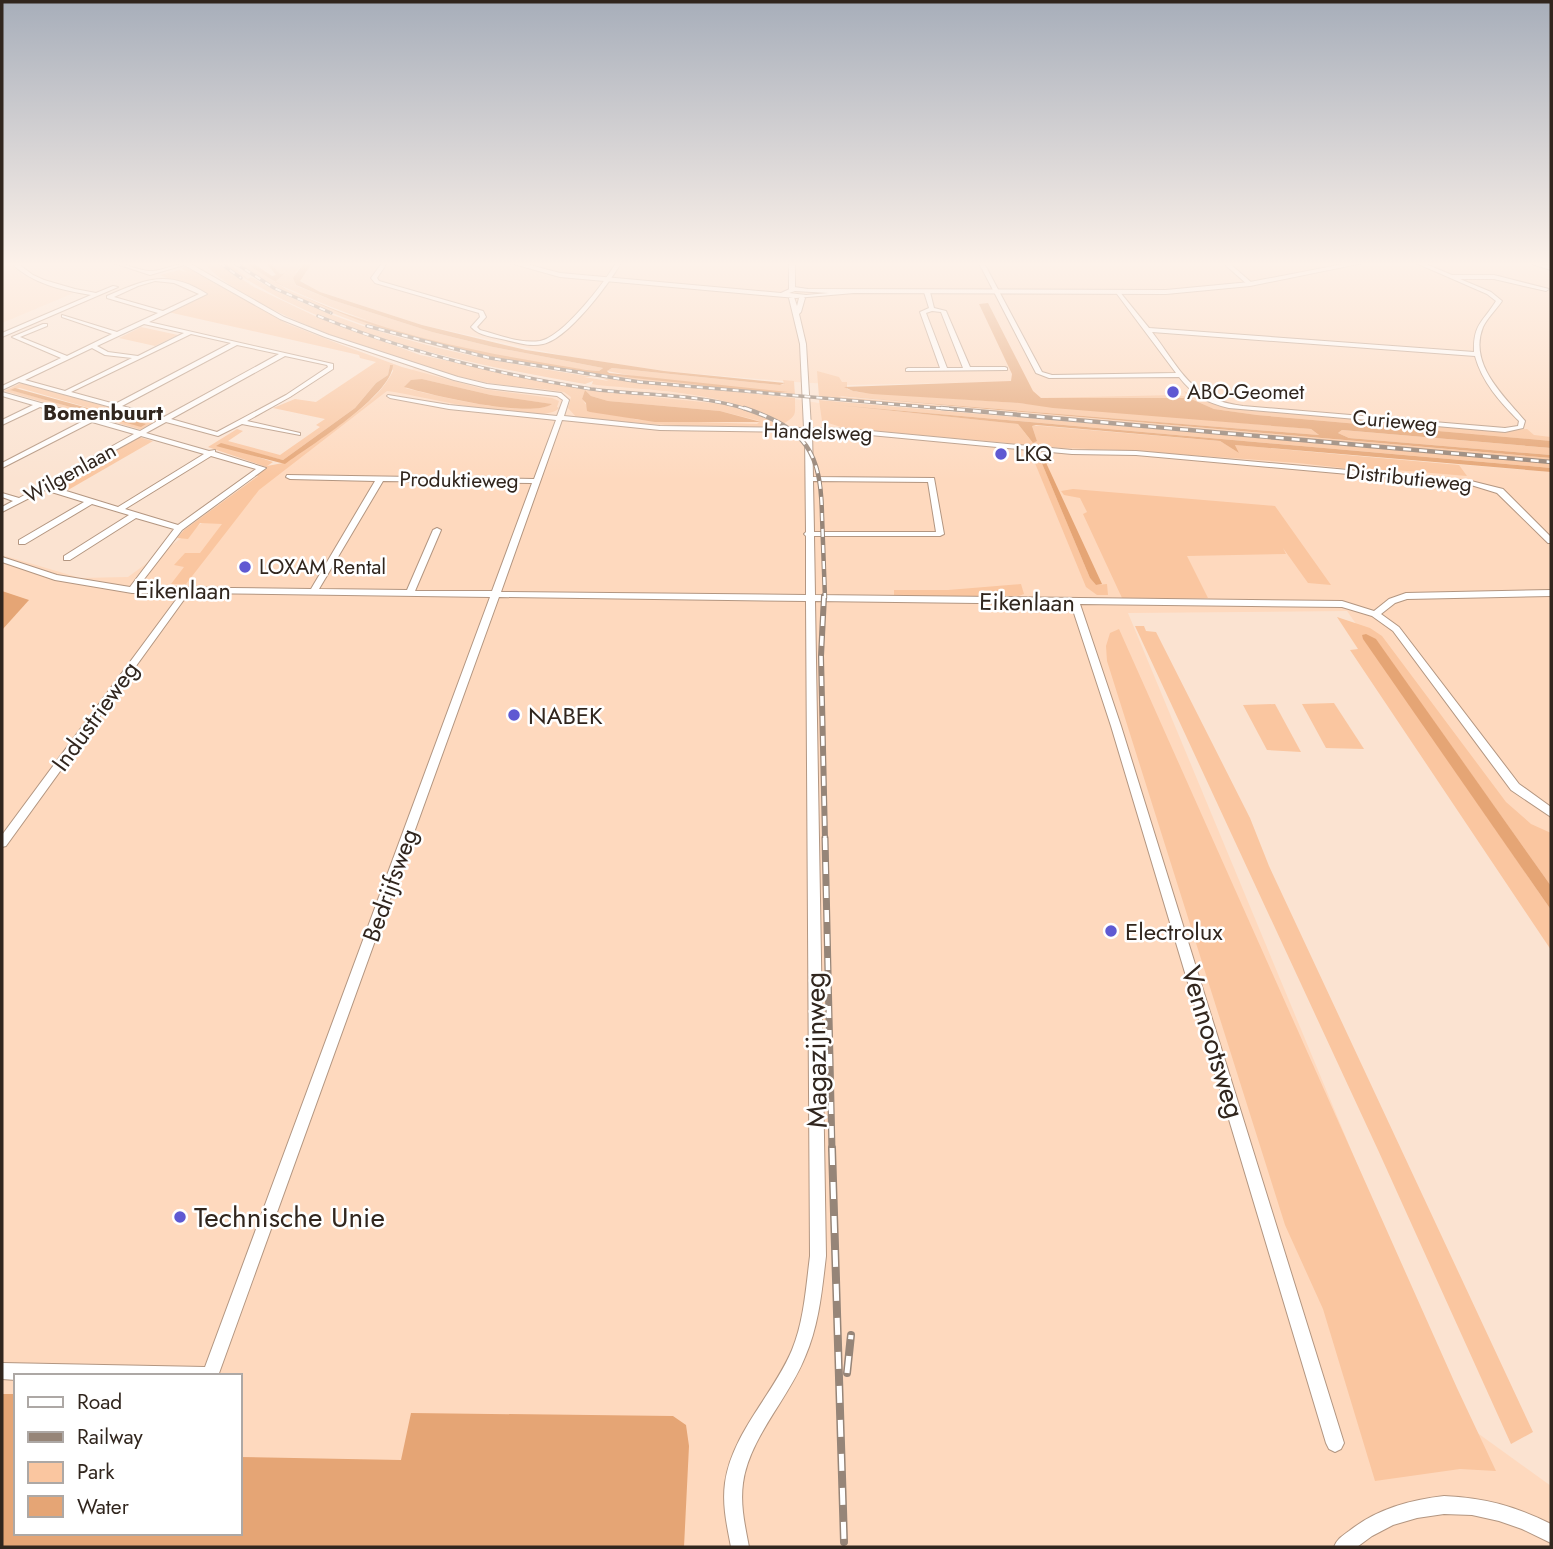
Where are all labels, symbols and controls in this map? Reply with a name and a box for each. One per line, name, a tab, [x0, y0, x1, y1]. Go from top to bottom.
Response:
place label: ABO-Geomet	[1187, 377, 1304, 407]
marker: ABO-Geomet	[1165, 384, 1181, 400]
district label: Bomenbuurt	[43, 398, 163, 428]
street label: Curieweg	[1351, 402, 1439, 440]
street label: Handelsweg	[763, 415, 873, 449]
street label: Wilgenlaan	[19, 435, 121, 511]
place label: LKQ	[1015, 439, 1052, 469]
marker: LKQ	[993, 446, 1009, 462]
street label: Distributieweg	[1344, 456, 1474, 500]
street label: Produktieweg	[399, 464, 519, 496]
place label: LOXAM Rental	[259, 552, 386, 582]
marker: LOXAM Rental	[237, 559, 253, 575]
street label: Eikenlaan	[135, 572, 231, 608]
street label: Eikenlaan	[979, 584, 1075, 620]
street label: Industrieweg	[43, 654, 147, 778]
place label: NABEK	[528, 698, 603, 733]
marker: NABEK	[506, 707, 522, 723]
street label: Bedrijfsweg	[353, 823, 427, 947]
place label: Electrolux	[1125, 914, 1223, 949]
marker: Electrolux	[1103, 923, 1119, 939]
street label: Vennootsweg	[1170, 961, 1256, 1123]
street label: Magazijnweg	[794, 972, 838, 1128]
place label: Technische Unie	[194, 1197, 385, 1238]
marker: Technische Unie	[172, 1209, 188, 1225]
legend	[14, 1374, 242, 1535]
text: Road	[77, 1387, 122, 1417]
text: Railway	[77, 1422, 143, 1452]
text: Park	[77, 1457, 115, 1487]
text: Water	[77, 1492, 130, 1522]

